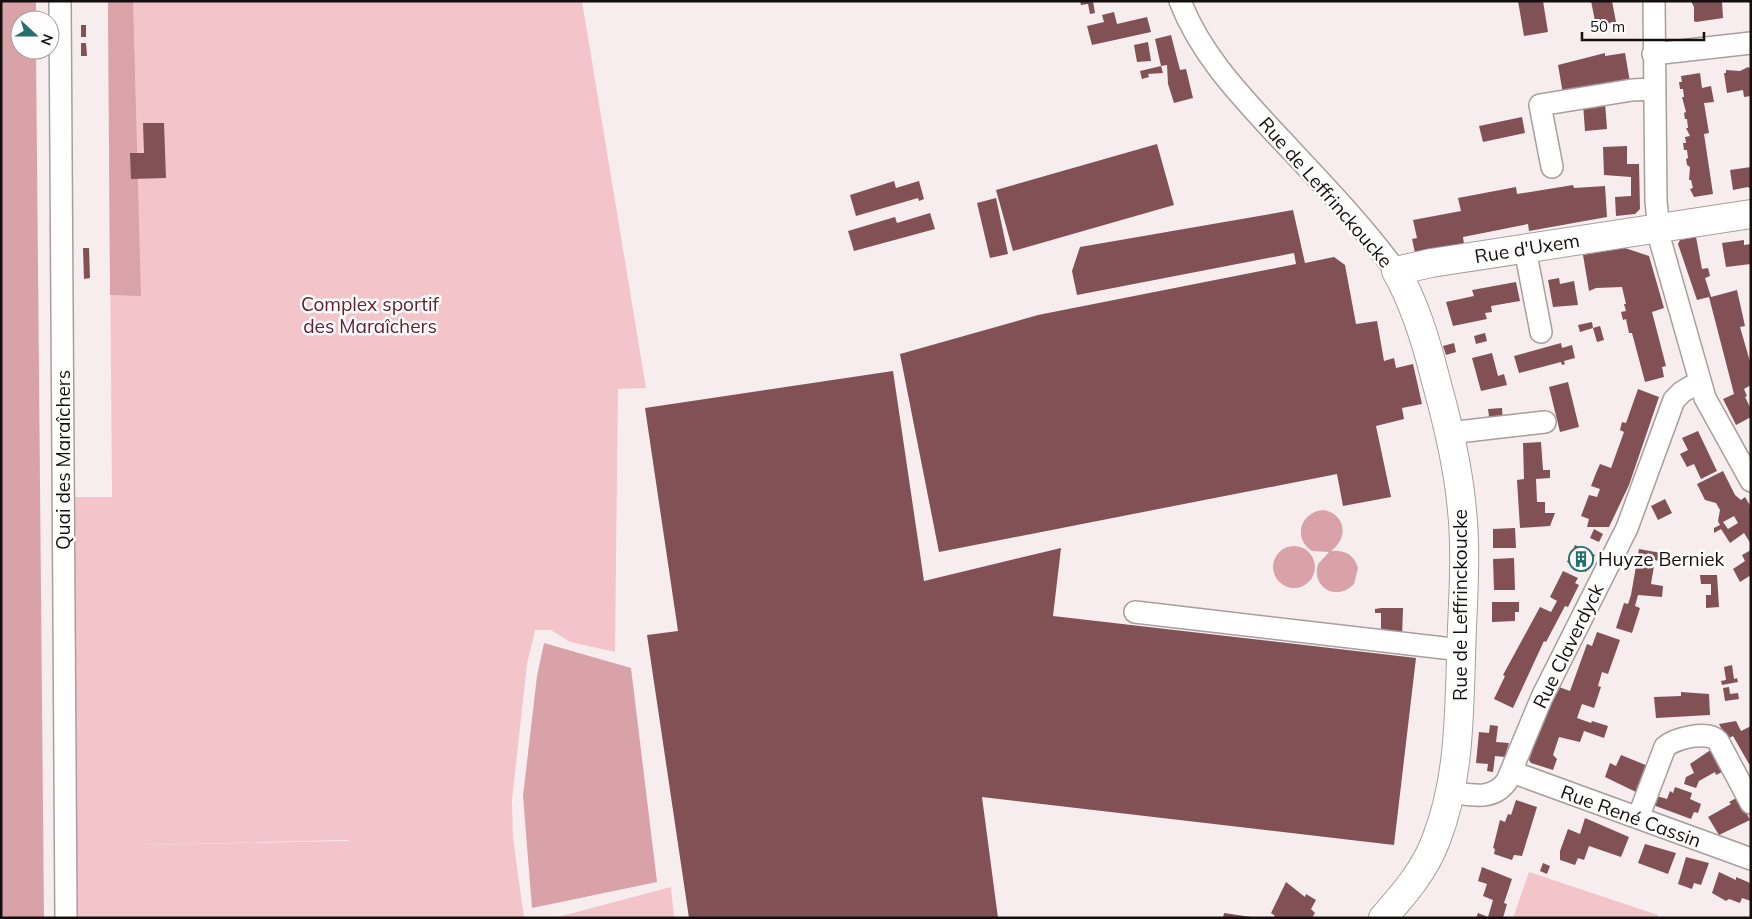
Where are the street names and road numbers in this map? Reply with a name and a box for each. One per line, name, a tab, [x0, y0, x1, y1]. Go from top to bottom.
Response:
street label: Rue de Leffrinckoucke	[1254, 112, 1398, 272]
street label: Rue d'Uxem	[1473, 228, 1581, 268]
street label: Quai des Maraîchers	[51, 370, 75, 550]
street label: Rue de Leffrinckoucke	[1448, 509, 1472, 701]
street label: Rue Claverdyck	[1527, 580, 1609, 712]
street label: Rue René Cassin	[1557, 779, 1705, 853]

